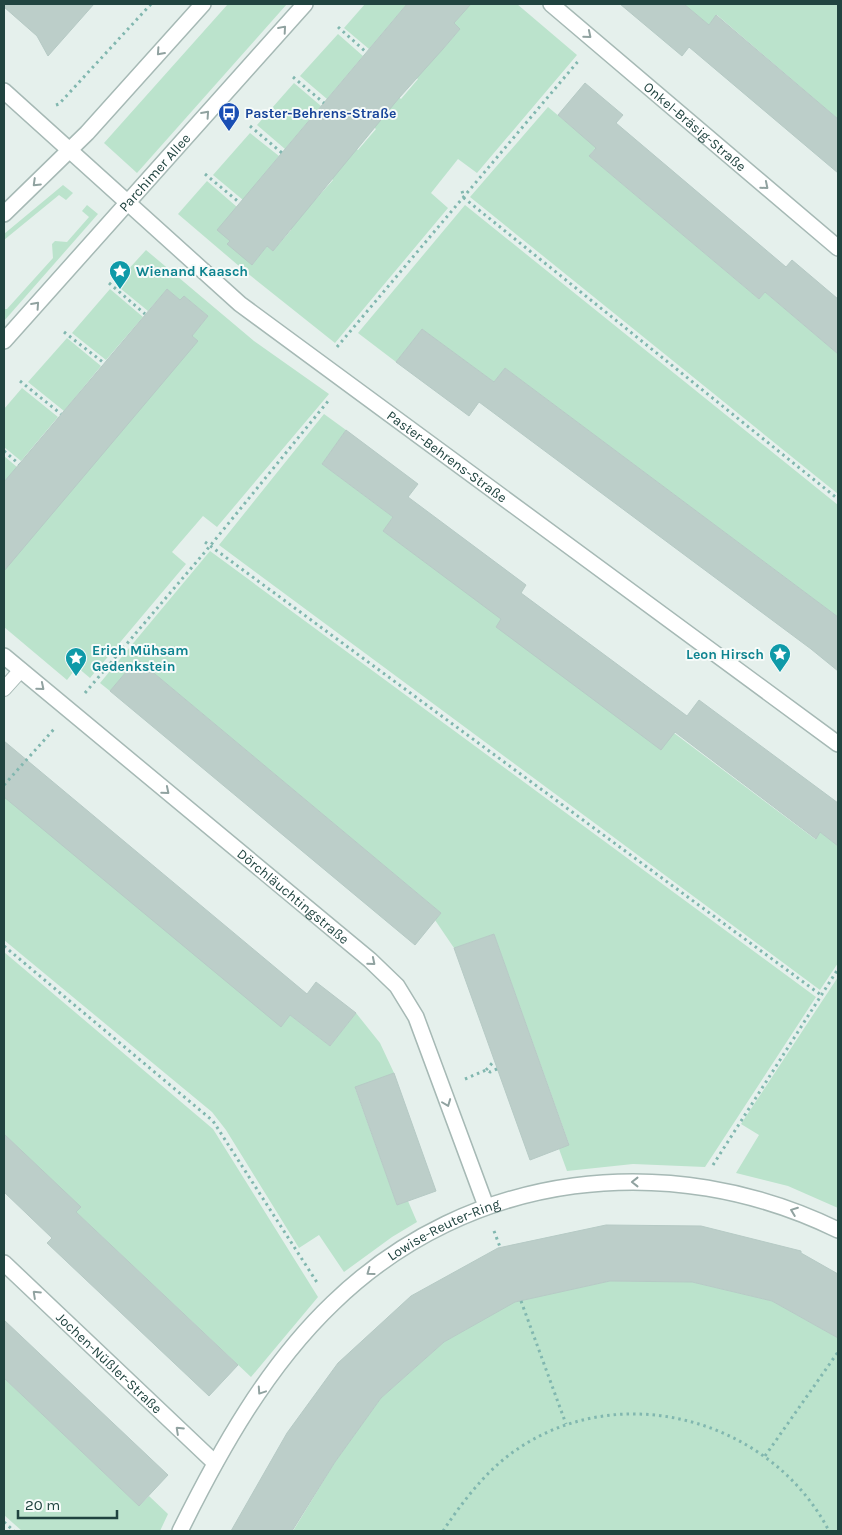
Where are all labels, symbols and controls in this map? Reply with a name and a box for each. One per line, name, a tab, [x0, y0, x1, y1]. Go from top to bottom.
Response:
one-way arrow	[277, 26, 285, 35]
one-way arrow	[582, 30, 591, 39]
one-way arrow	[157, 47, 166, 56]
street label: Onkel-Bräsig-Straße	[640, 78, 750, 175]
bus stop icon: Paster-Behrens-Straße	[217, 101, 241, 132]
place label: Paster-Behrens-Straße	[245, 105, 396, 122]
one-way arrow	[200, 111, 209, 120]
street label: Parchimer Allee	[115, 130, 194, 215]
one-way arrow	[33, 177, 42, 186]
one-way arrow	[759, 180, 768, 189]
place icon: Wienand Kaasch	[108, 259, 132, 290]
place label: Wienand Kaasch	[136, 263, 248, 280]
one-way arrow	[30, 302, 39, 311]
street label: Paster-Behrens-Straße	[384, 407, 510, 506]
place label: Erich Mühsam Gedenkstein	[92, 642, 189, 675]
place icon: Leon Hirsch	[768, 642, 792, 673]
place icon: Erich Mühsam Gedenkstein	[64, 646, 88, 677]
place label: Leon Hirsch	[686, 646, 764, 663]
one-way arrow	[36, 682, 45, 691]
one-way arrow	[161, 786, 170, 795]
street label: Dörchläuchtingstraße	[234, 845, 353, 948]
one-way arrow	[366, 956, 375, 965]
one-way arrow	[441, 1098, 451, 1107]
one-way arrow	[630, 1177, 638, 1187]
street label: Lowise-Reuter-Ring	[384, 1195, 502, 1264]
one-way arrow	[790, 1206, 798, 1216]
one-way arrow	[367, 1266, 376, 1274]
one-way arrow	[33, 1291, 42, 1300]
street label: Jochen-Nüßler-Straße	[53, 1309, 166, 1417]
one-way arrow	[258, 1385, 267, 1395]
one-way arrow	[176, 1427, 185, 1436]
scale bar	[18, 1488, 116, 1520]
text: 20 m	[25, 1496, 60, 1514]

